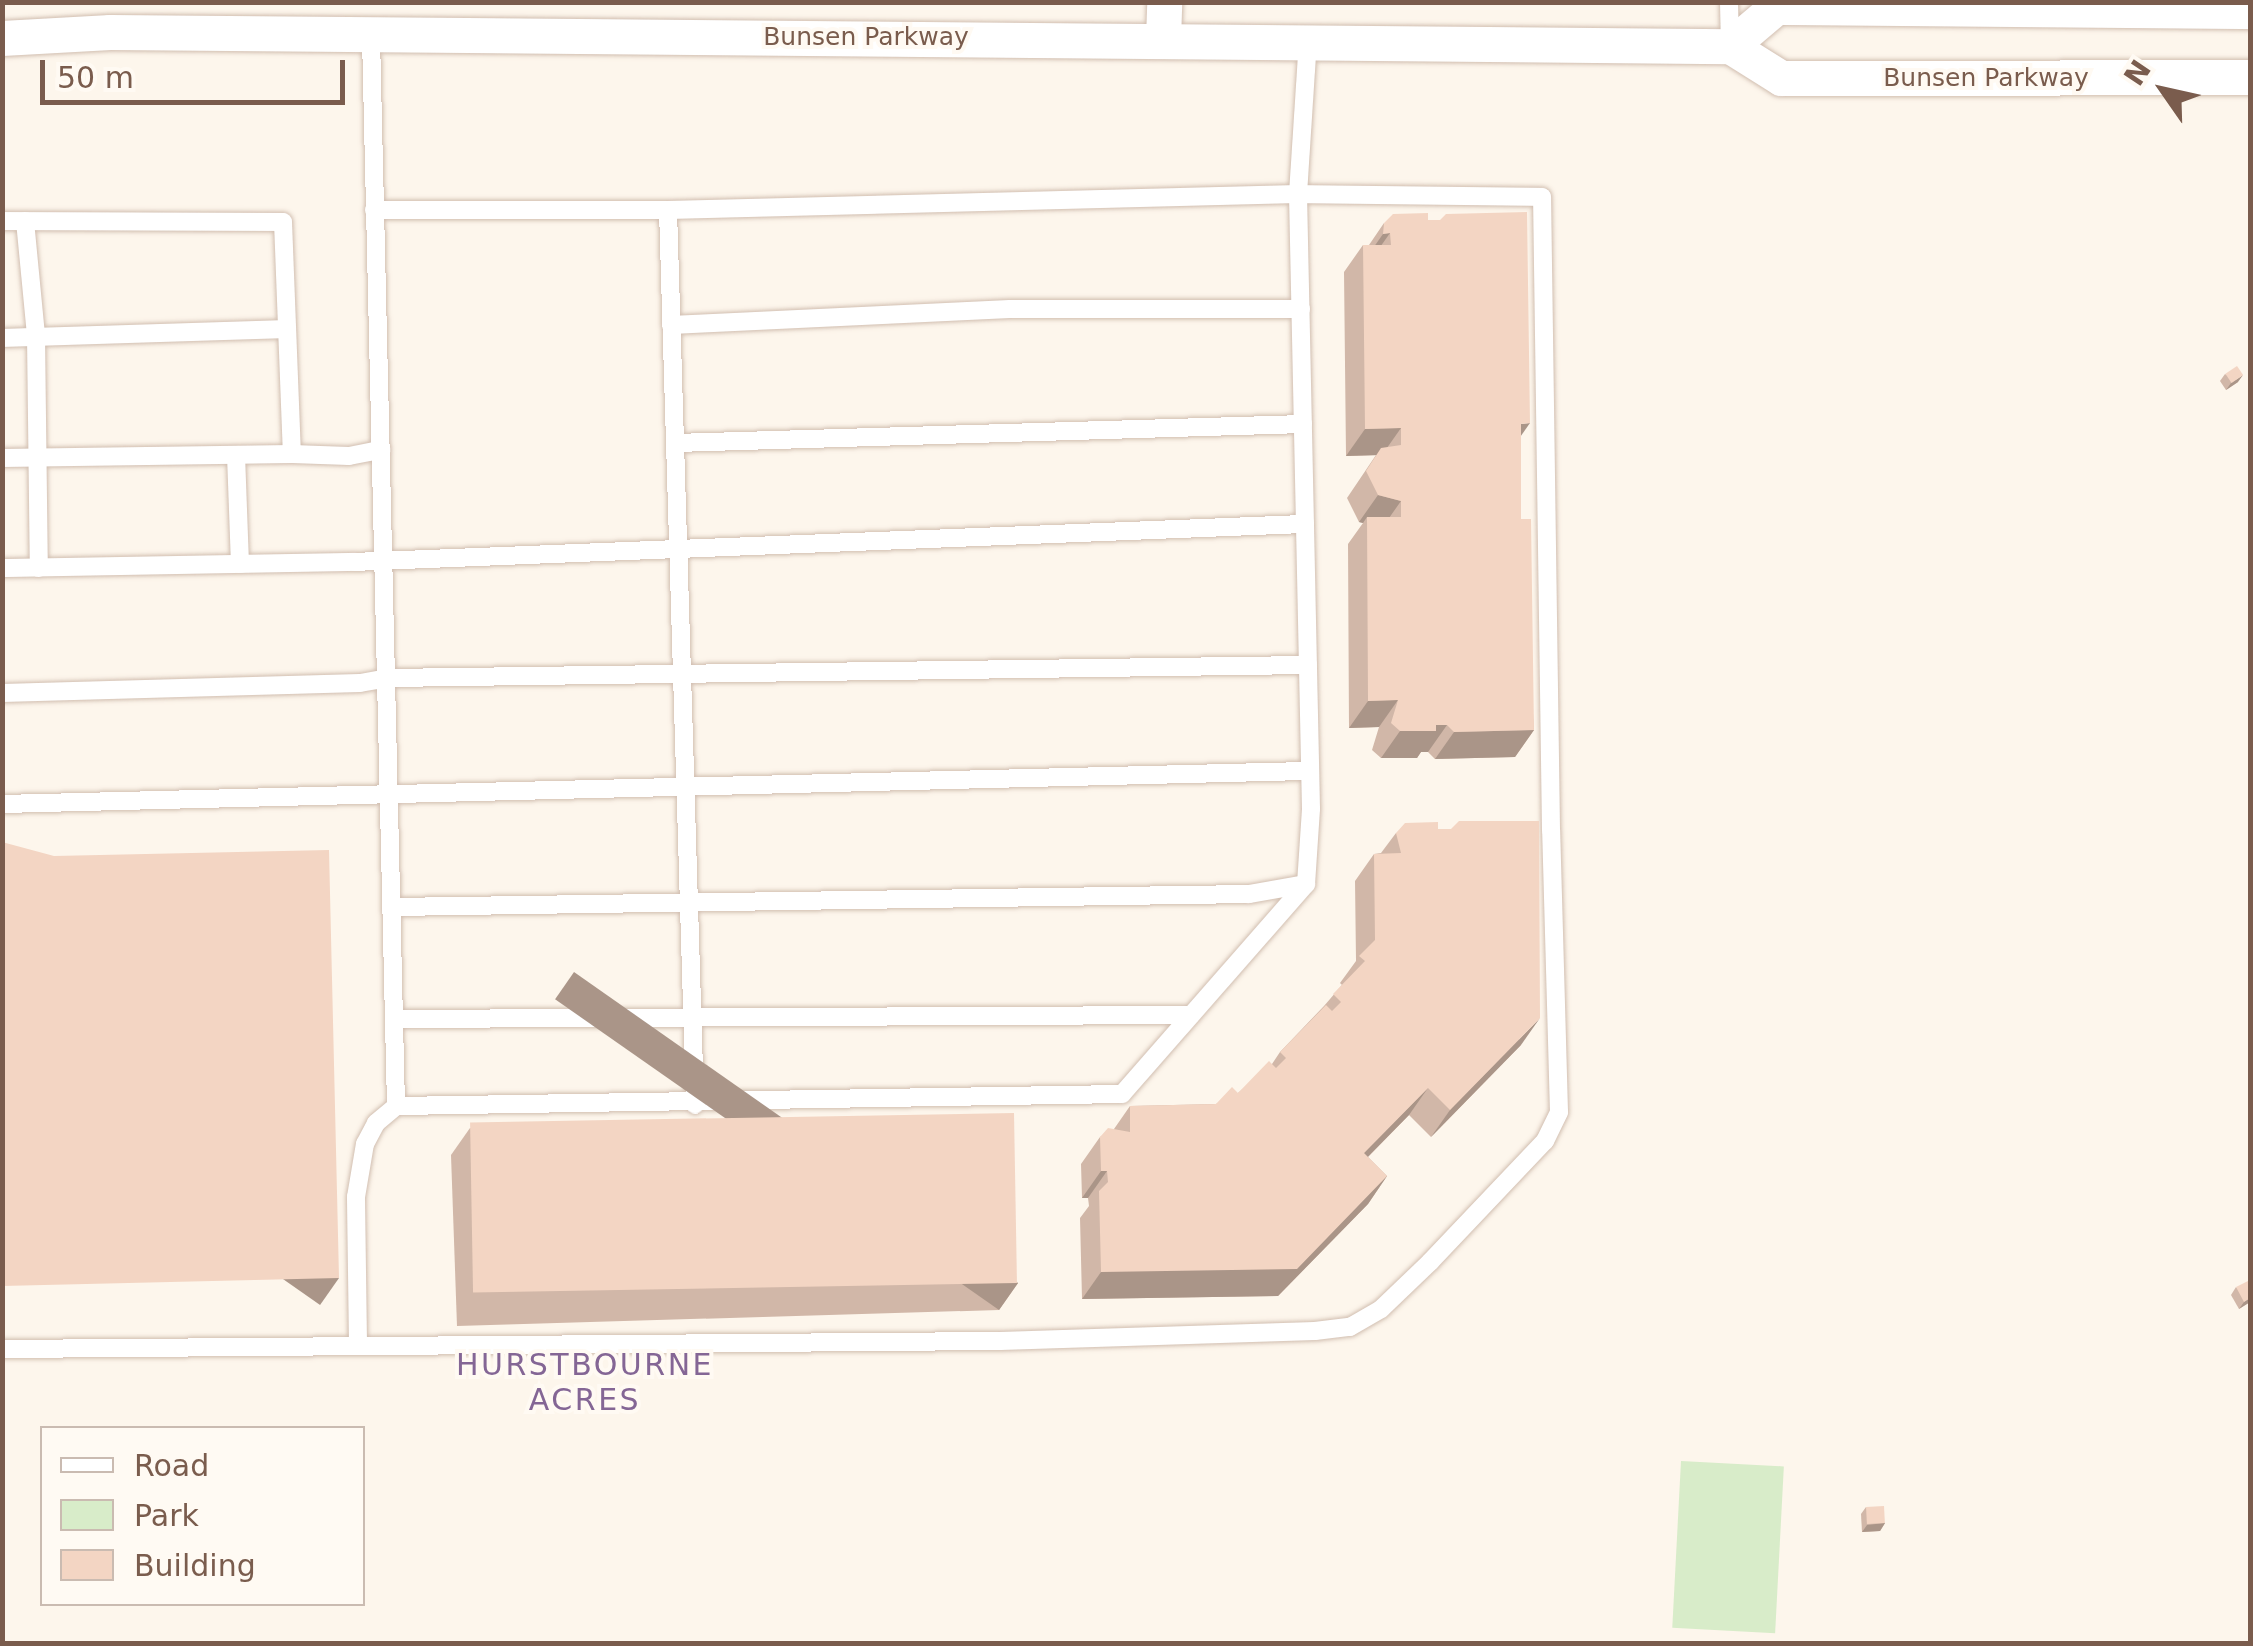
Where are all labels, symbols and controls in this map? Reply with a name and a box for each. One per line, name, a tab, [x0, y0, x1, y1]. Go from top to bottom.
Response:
street label: Bunsen Parkway	[763, 22, 969, 52]
scale bar	[45, 40, 350, 102]
north arrow	[2113, 40, 2213, 140]
text: N	[2117, 54, 2158, 92]
text: 50 m	[57, 60, 134, 95]
street label: Bunsen Parkway	[1883, 63, 2089, 93]
district label: HURSTBOURNE ACRES	[456, 1347, 714, 1418]
legend	[40, 1426, 365, 1606]
text: Road	[134, 1448, 209, 1483]
text: Park	[134, 1498, 199, 1533]
text: Building	[134, 1548, 256, 1583]

